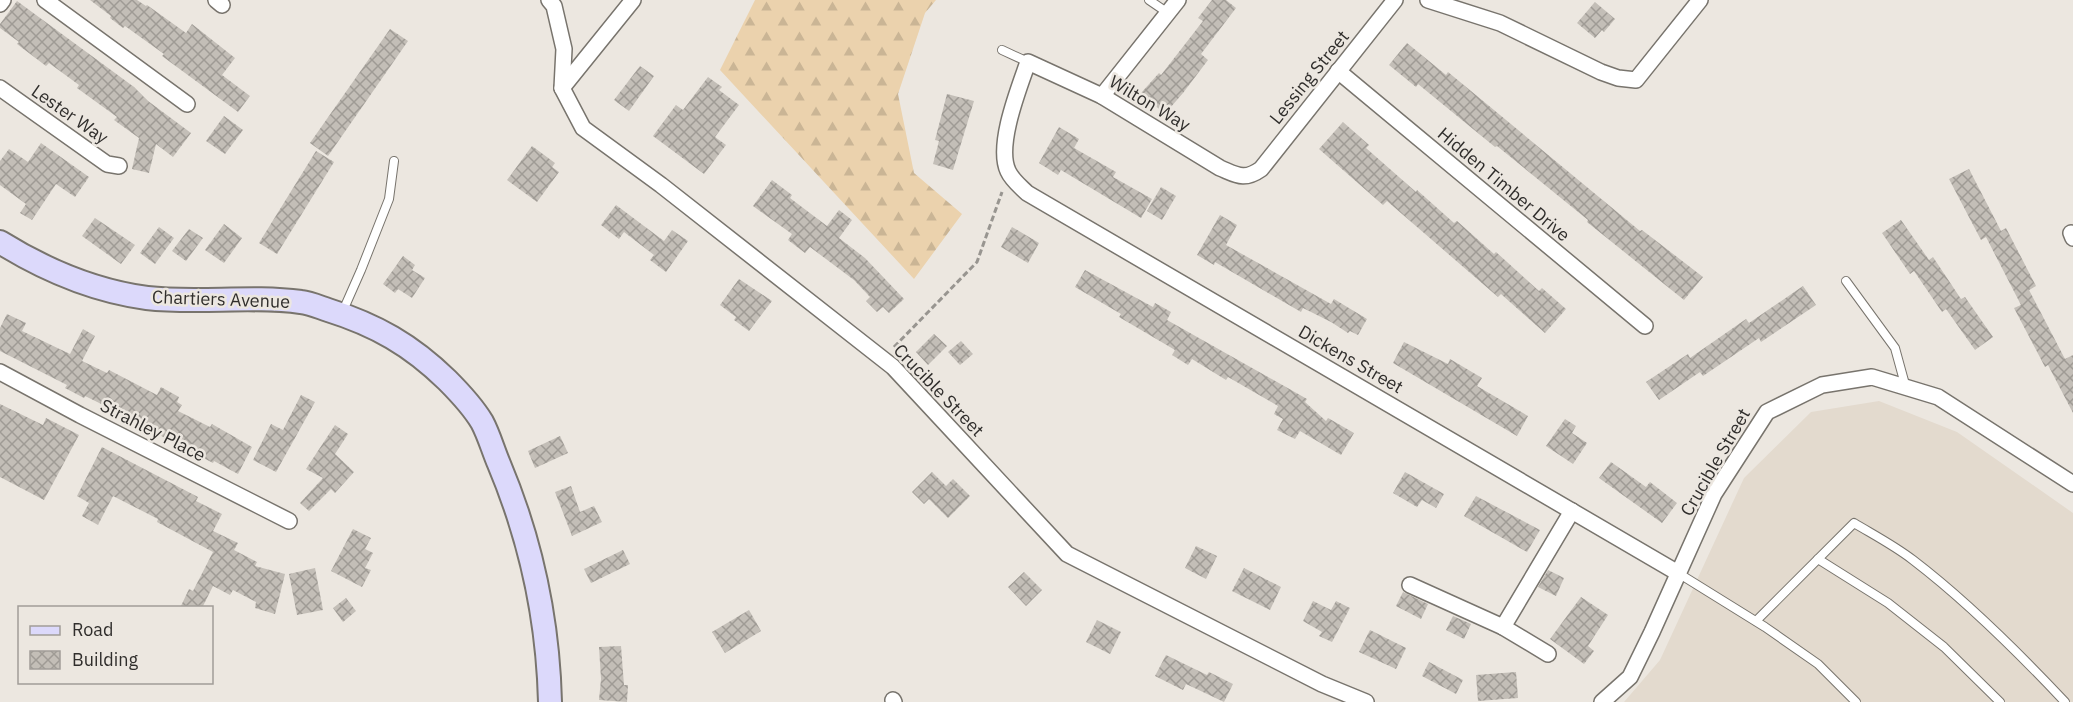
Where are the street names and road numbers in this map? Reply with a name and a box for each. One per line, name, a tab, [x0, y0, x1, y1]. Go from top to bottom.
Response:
street label: Lessing Street	[1264, 25, 1354, 129]
street label: Wilton Way	[1105, 70, 1195, 136]
street label: Lester Way	[27, 79, 113, 149]
street label: Hidden Timber Drive	[1433, 122, 1575, 246]
street label: Chartiers Avenue	[152, 285, 291, 313]
street label: Dickens Street	[1294, 320, 1408, 398]
street label: Crucible Street	[889, 339, 989, 441]
street label: Strahley Place	[96, 394, 210, 466]
street label: Crucible Street	[1675, 404, 1755, 520]

